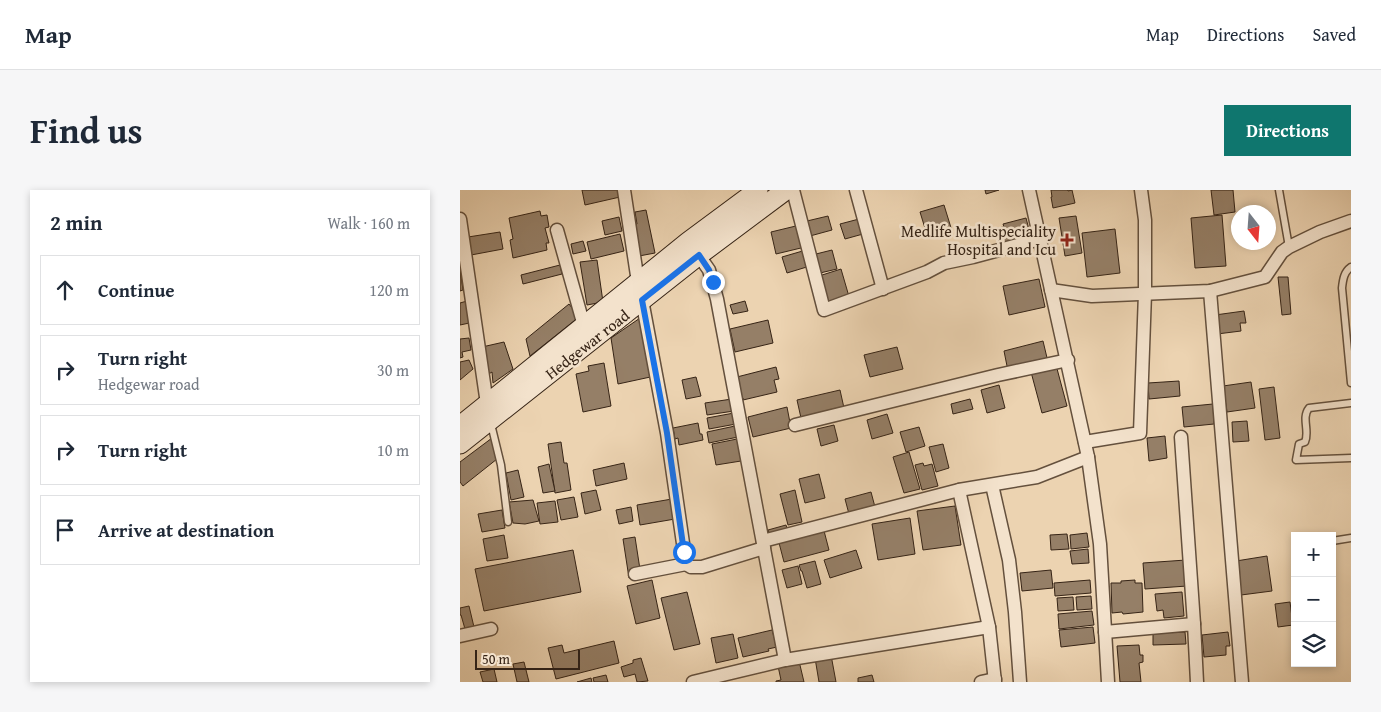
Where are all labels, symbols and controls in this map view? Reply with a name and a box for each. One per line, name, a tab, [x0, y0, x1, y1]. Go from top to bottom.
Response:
text: Map	[25, 17, 72, 52]
text: Map	[1146, 21, 1179, 48]
text: Directions	[1207, 21, 1284, 48]
text: Saved	[1312, 21, 1356, 48]
text: Find us	[30, 105, 143, 156]
button: Directions	[1224, 105, 1351, 156]
north arrow	[1231, 205, 1276, 250]
text: 2 min	[50, 207, 102, 238]
text: Walk · 160 m	[327, 211, 410, 235]
place label: Medlife Multispeciality Hospital and Icu	[901, 219, 1056, 261]
marker: Medlife Multispeciality Hospital and Icu	[1060, 233, 1074, 247]
route end	[702, 271, 725, 294]
icon: ahead	[51, 276, 79, 304]
text: Continue	[98, 276, 175, 304]
text: 120 m	[369, 278, 409, 302]
street label: Hedgewar road	[540, 303, 635, 385]
text: Turn right	[98, 344, 187, 372]
icon: right	[51, 356, 79, 384]
text: 30 m	[377, 358, 409, 382]
text: Hedgewar road	[98, 372, 200, 396]
icon: right	[51, 436, 79, 464]
text: Turn right	[98, 436, 187, 464]
text: 10 m	[377, 438, 409, 462]
icon: arrive	[51, 516, 79, 544]
text: Arrive at destination	[98, 516, 274, 544]
map controls	[1291, 532, 1336, 667]
button: +	[1291, 532, 1336, 577]
route start	[673, 541, 696, 564]
button: −	[1291, 577, 1336, 622]
button: layers	[1291, 622, 1336, 667]
scale bar	[475, 647, 580, 670]
text: 50 m	[482, 649, 510, 669]

